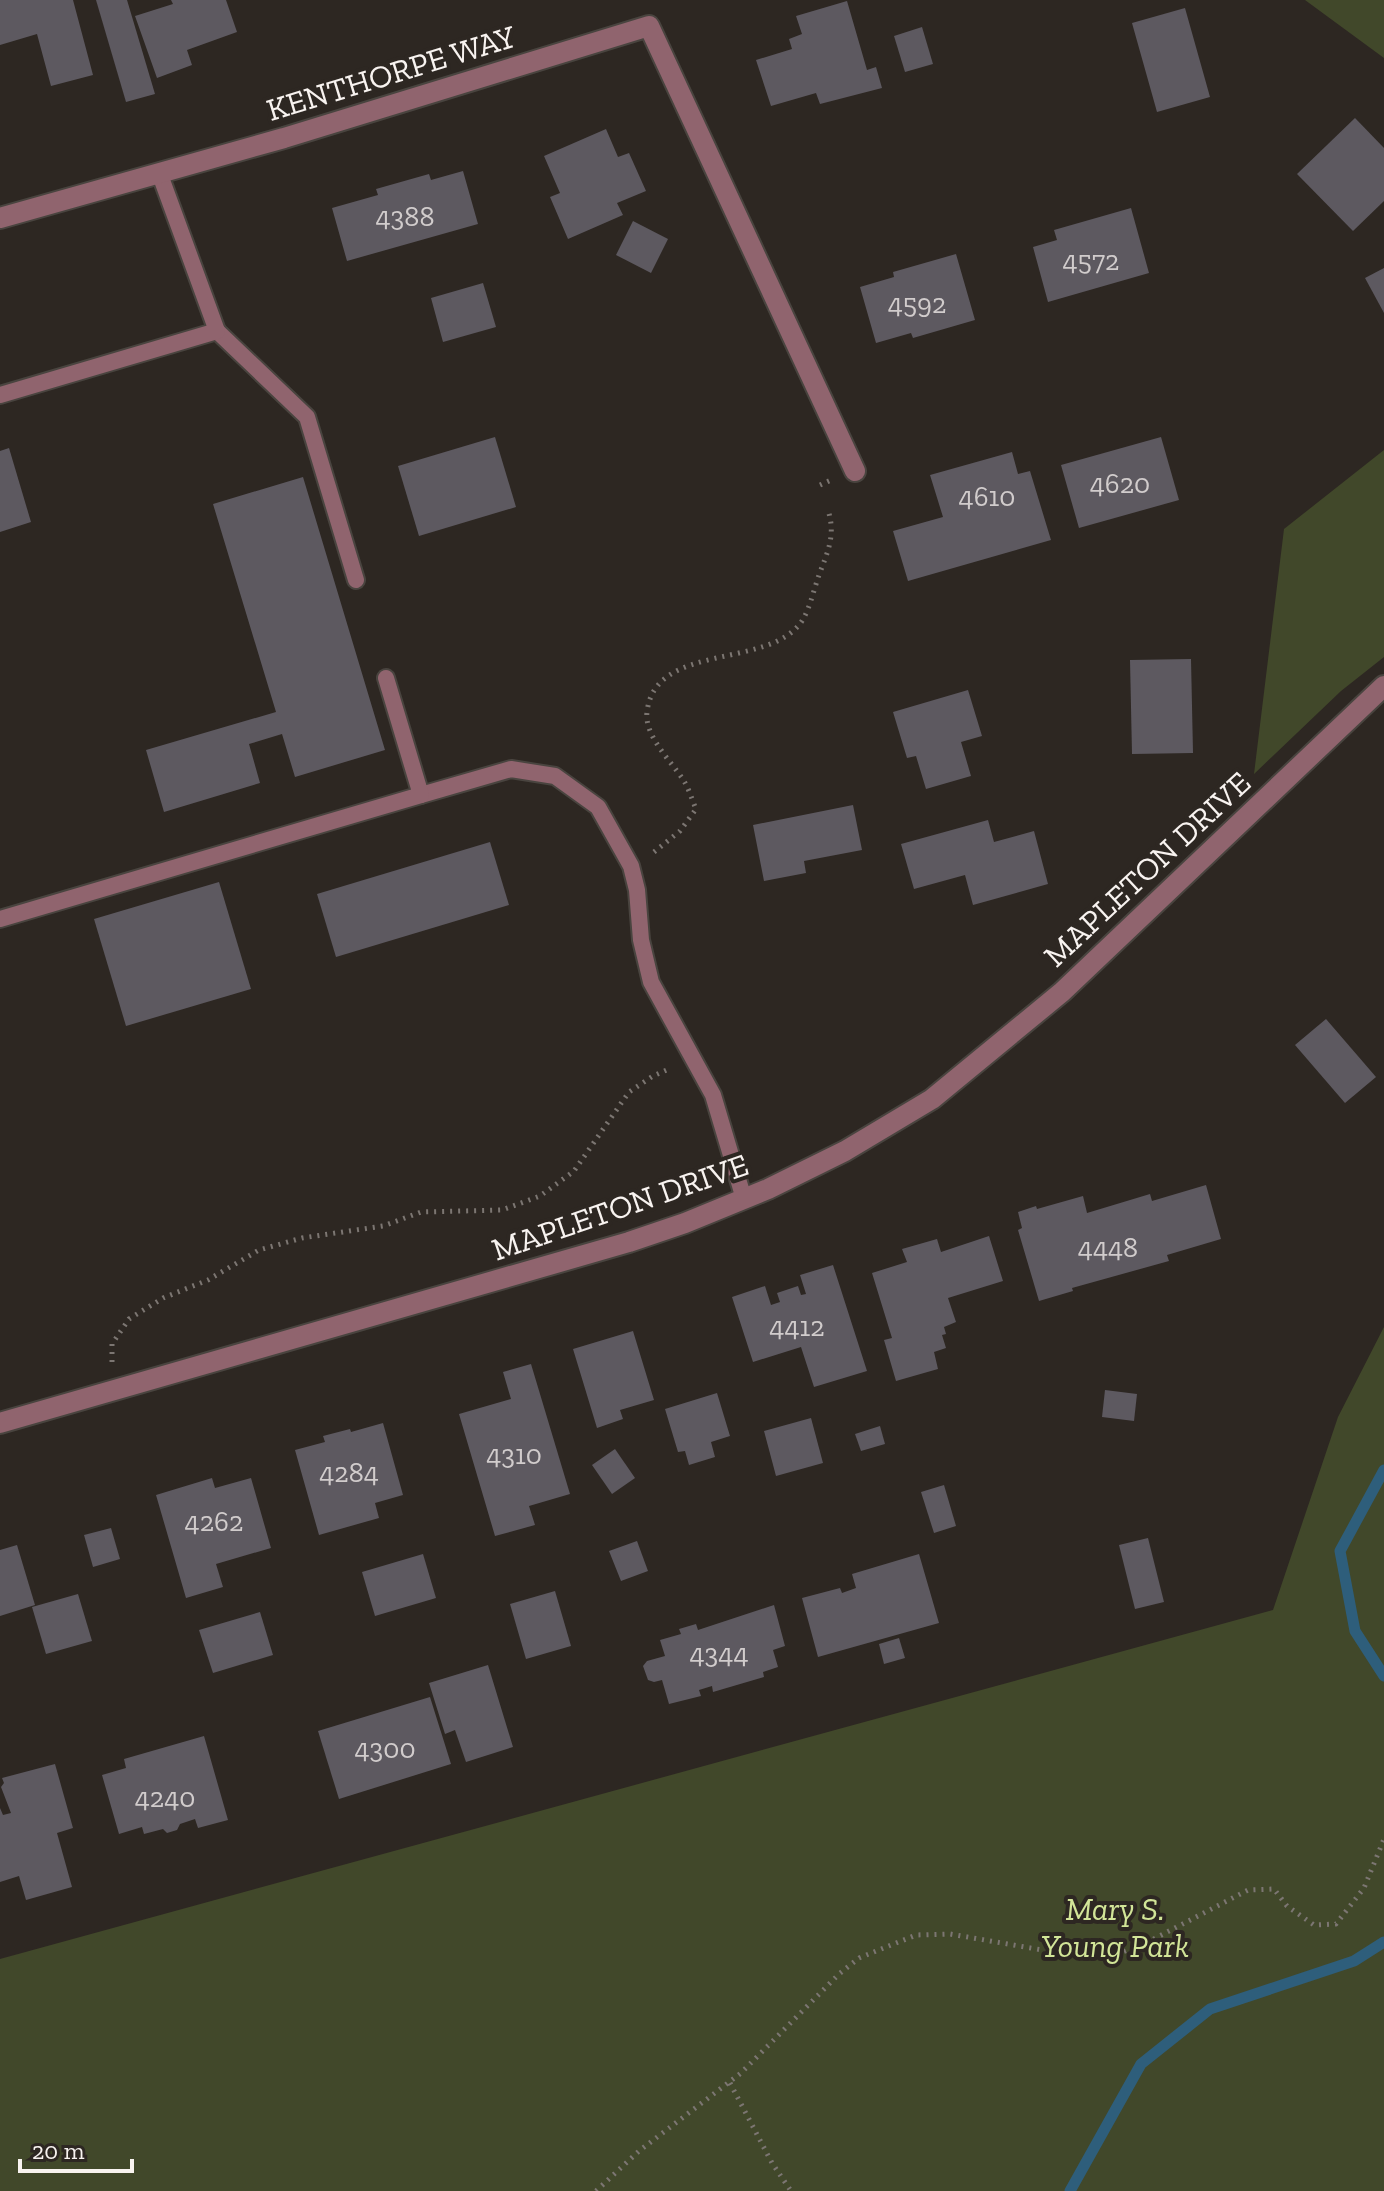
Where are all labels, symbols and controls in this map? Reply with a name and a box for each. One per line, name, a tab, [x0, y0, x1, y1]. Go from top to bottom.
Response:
street label: KENTHORPE WAY	[262, 17, 520, 129]
house number: 4388	[376, 200, 434, 233]
house number: 4572	[1062, 244, 1120, 277]
house number: 4592	[888, 287, 946, 320]
house number: 4620	[1090, 467, 1150, 500]
house number: 4610	[959, 480, 1015, 513]
street label: MAPLETON DRIVE	[1036, 764, 1258, 974]
street label: MAPLETON DRIVE	[487, 1145, 753, 1269]
house number: 4448	[1078, 1231, 1138, 1264]
house number: 4412	[769, 1310, 825, 1343]
house number: 4310	[486, 1438, 542, 1471]
house number: 4284	[319, 1456, 379, 1489]
house number: 4262	[185, 1505, 243, 1538]
house number: 4344	[690, 1637, 748, 1670]
house number: 4300	[354, 1732, 416, 1765]
house number: 4240	[135, 1781, 195, 1814]
park label: Mary S. Young Park	[1041, 1890, 1189, 1965]
scale bar	[20, 2123, 132, 2173]
text: 20 m	[32, 2136, 85, 2165]

